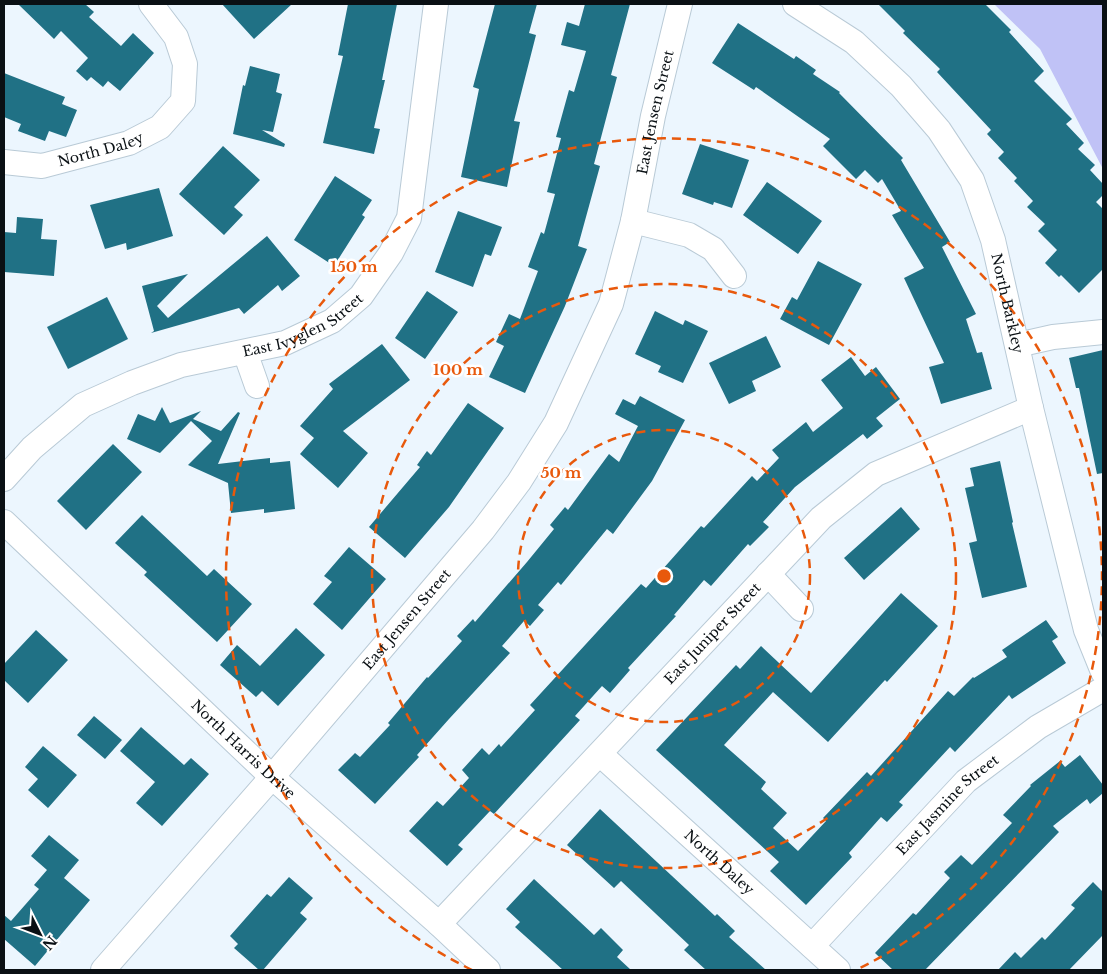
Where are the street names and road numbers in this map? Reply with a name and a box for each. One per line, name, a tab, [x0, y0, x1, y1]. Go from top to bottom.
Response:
street label: East Jensen Street	[633, 48, 678, 176]
street label: North Daley	[56, 128, 147, 170]
street label: North Barkley	[987, 251, 1027, 355]
street label: East Ivyglen Street	[241, 289, 367, 361]
street label: East Jensen Street	[359, 565, 455, 673]
street label: East Juniper Street	[660, 578, 765, 688]
street label: North Harris Drive	[187, 696, 299, 802]
street label: East Jasmine Street	[893, 750, 1003, 859]
street label: North Daley	[680, 826, 758, 899]

